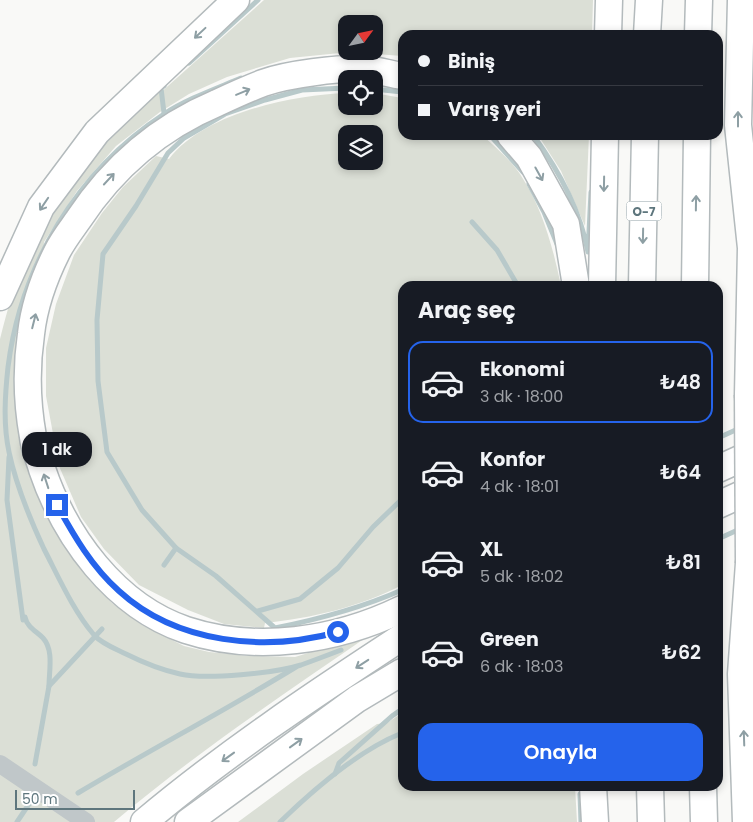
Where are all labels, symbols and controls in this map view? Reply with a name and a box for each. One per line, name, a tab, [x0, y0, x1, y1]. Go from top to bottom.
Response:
north arrow	[338, 15, 382, 60]
map controls	[338, 15, 383, 170]
one-way arrow	[194, 27, 207, 39]
text: Biniş	[448, 48, 495, 75]
button: locate	[338, 70, 383, 115]
one-way arrow	[235, 86, 250, 96]
text: Varış yeri	[448, 96, 541, 123]
one-way arrow	[733, 111, 743, 128]
button: layers	[338, 125, 383, 170]
one-way arrow	[534, 166, 544, 181]
one-way arrow	[103, 173, 115, 186]
one-way arrow	[599, 175, 609, 191]
one-way arrow	[691, 195, 701, 211]
one-way arrow	[39, 196, 49, 210]
road number: O-7	[626, 202, 662, 220]
one-way arrow	[638, 228, 648, 244]
text: Araç seç	[418, 295, 516, 326]
one-way arrow	[30, 314, 39, 330]
text: Ekonomi	[480, 356, 565, 383]
icon: car	[420, 360, 465, 405]
text: ₺48	[660, 369, 701, 396]
text: 3 dk · 18:00	[480, 385, 563, 408]
callout: 1 dk	[22, 432, 92, 468]
text: 1 dk	[42, 438, 72, 461]
text: Konfor	[480, 446, 545, 473]
icon: car	[420, 450, 465, 495]
text: ₺64	[660, 459, 701, 486]
one-way arrow	[41, 473, 51, 489]
text: 4 dk · 18:01	[480, 475, 559, 498]
route end	[46, 494, 68, 516]
text: XL	[480, 536, 503, 563]
icon: car	[420, 540, 465, 585]
text: ₺81	[666, 549, 701, 576]
text: 5 dk · 18:02	[480, 565, 563, 588]
route start	[327, 621, 349, 643]
text: Green	[480, 626, 539, 653]
icon: car	[420, 630, 465, 675]
text: ₺62	[662, 639, 701, 666]
text: 6 dk · 18:03	[480, 655, 564, 678]
one-way arrow	[355, 659, 369, 669]
button: Onayla	[418, 723, 703, 781]
one-way arrow	[739, 731, 748, 747]
one-way arrow	[289, 738, 303, 748]
one-way arrow	[222, 751, 235, 762]
scale bar	[15, 787, 135, 810]
text: 50 m	[22, 789, 58, 809]

